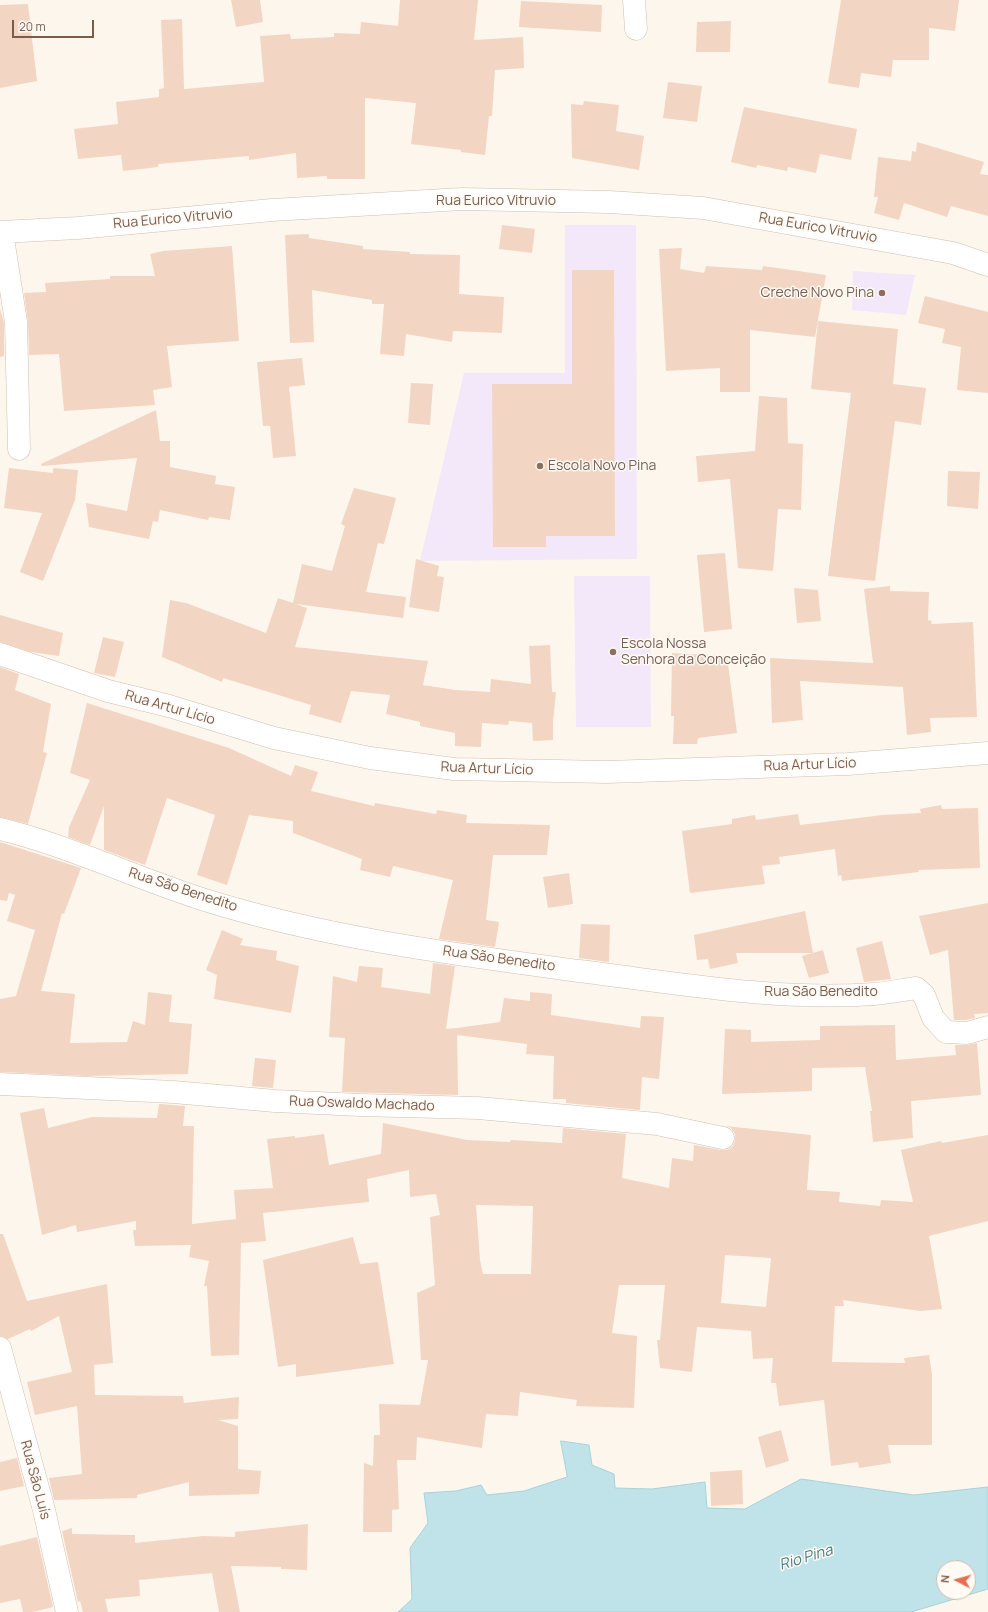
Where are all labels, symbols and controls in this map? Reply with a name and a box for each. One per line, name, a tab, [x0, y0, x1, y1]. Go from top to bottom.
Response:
scale bar	[14, 12, 96, 38]
text: 20 m	[19, 18, 46, 35]
street label: Rua Eurico Vitruvio	[436, 193, 556, 209]
street label: Rua Eurico Vitruvio	[112, 205, 234, 233]
street label: Rua Eurico Vitruvio	[757, 209, 879, 247]
place label: Creche Novo Pina	[761, 285, 874, 301]
marker: Creche Novo Pina	[877, 288, 887, 298]
place label: Escola Novo Pina	[548, 458, 656, 474]
marker: Escola Novo Pina	[535, 461, 545, 471]
place label: Escola Nossa Senhora da Conceição	[621, 636, 766, 668]
marker: Escola Nossa Senhora da Conceição	[608, 647, 618, 657]
street label: Rua Artur Lício	[123, 687, 217, 729]
street label: Rua Artur Lício	[763, 755, 857, 775]
street label: Rua Artur Lício	[440, 759, 534, 779]
street label: Rua São Benedito	[126, 864, 240, 916]
street label: Rua São Benedito	[442, 943, 556, 975]
street label: Rua São Benedito	[764, 984, 878, 1000]
street label: Rua Oswaldo Machado	[289, 1093, 435, 1115]
street label: Rua São Luís	[16, 1439, 54, 1521]
water label: Rio Pina	[777, 1541, 835, 1575]
north arrow	[936, 1560, 976, 1600]
text: N	[937, 1574, 952, 1584]

